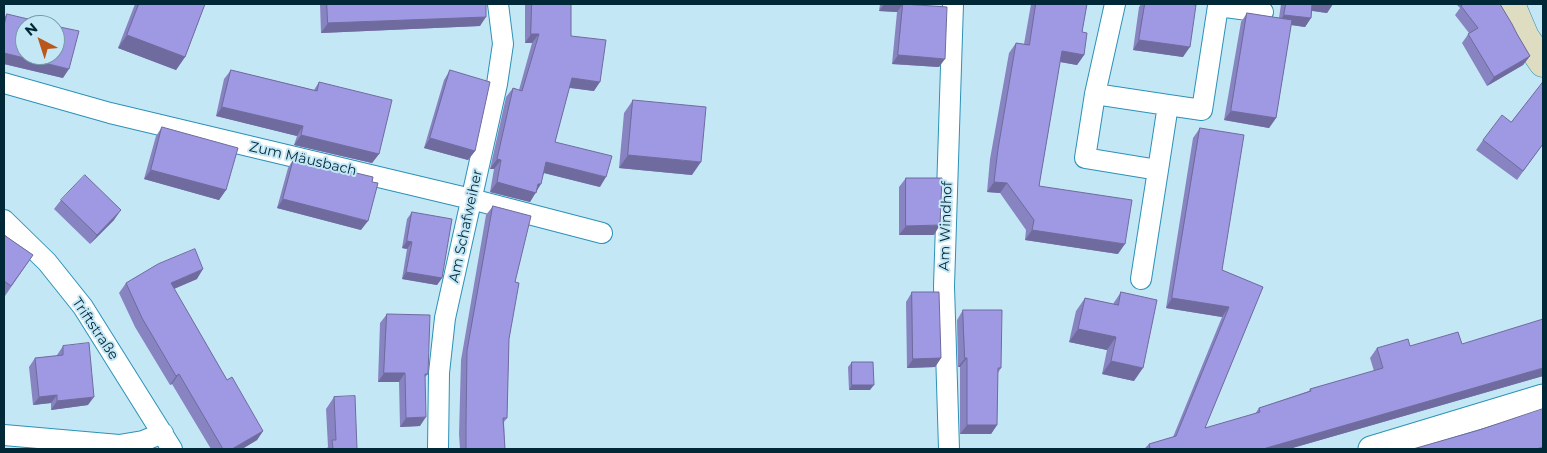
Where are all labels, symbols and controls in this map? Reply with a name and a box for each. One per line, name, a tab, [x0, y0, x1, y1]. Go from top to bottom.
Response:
north arrow	[15, 15, 65, 65]
text: N	[21, 19, 41, 40]
street label: Zum Mäusbach	[248, 138, 358, 180]
street label: Am Schafweiher	[446, 168, 486, 284]
street label: Am Windhof	[936, 181, 956, 271]
street label: Triftstraße	[68, 295, 122, 363]

